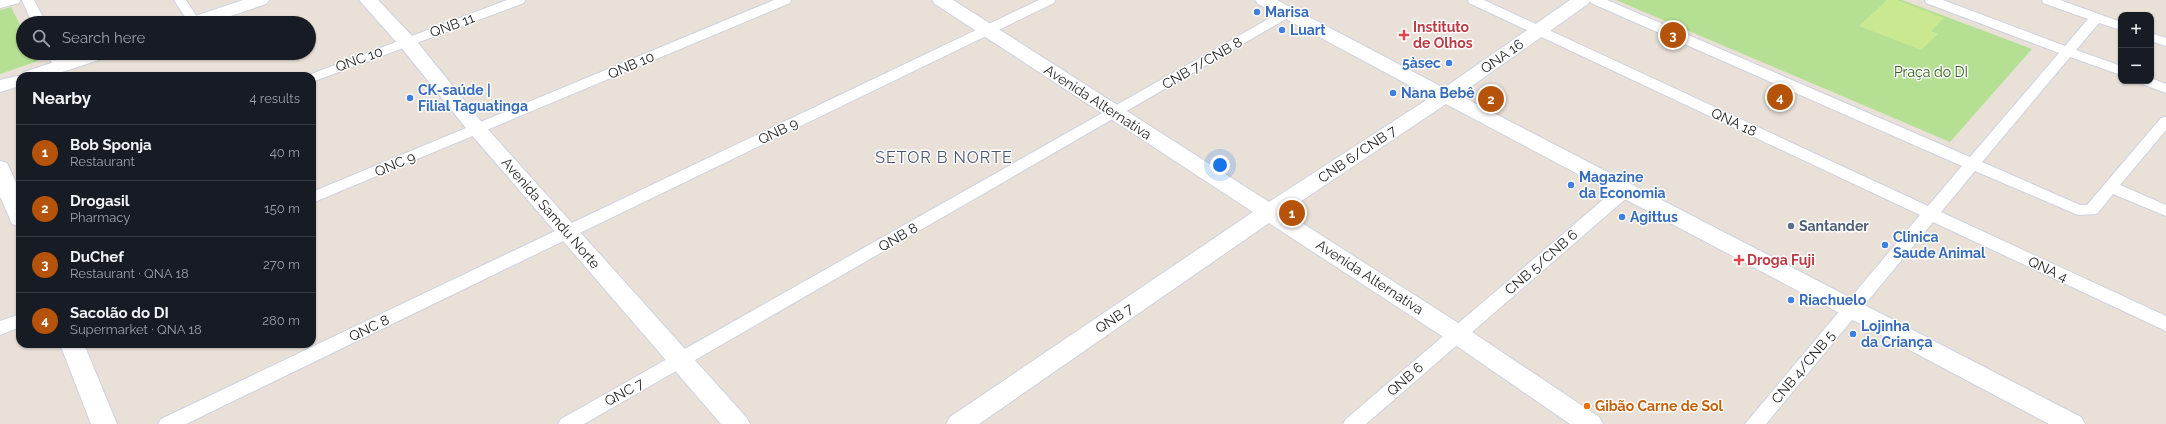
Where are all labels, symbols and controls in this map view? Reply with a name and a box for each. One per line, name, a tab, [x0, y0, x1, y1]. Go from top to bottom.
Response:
place label: Marisa	[1265, 4, 1309, 20]
marker: Marisa	[1252, 7, 1262, 17]
street label: QNB 11	[428, 10, 476, 40]
map controls	[2118, 12, 2154, 84]
button: +	[2118, 12, 2154, 48]
search box	[16, 16, 316, 60]
place label: Instituto de Olhos	[1413, 19, 1473, 51]
pin: 3	[1660, 20, 1686, 50]
place label: Luart	[1290, 22, 1326, 38]
marker: Luart	[1277, 25, 1287, 35]
icon: search	[30, 27, 52, 49]
text: Search here	[62, 29, 145, 47]
marker: Instituto de Olhos	[1398, 29, 1410, 41]
street label: CNB 7/CNB 8	[1159, 34, 1245, 92]
street label: QNA 16	[1478, 36, 1526, 76]
street label: QNC 10	[333, 43, 385, 75]
street label: QNB 10	[605, 48, 657, 82]
button: −	[2118, 48, 2154, 84]
place label: 5àsec	[1402, 55, 1441, 71]
marker: 5àsec	[1444, 58, 1454, 68]
street label: Avenida Alternativa	[1041, 61, 1155, 143]
park label: Praça do DI	[1894, 64, 1968, 80]
place label: CK-saúde | Filial Taguatinga	[418, 82, 528, 114]
pin: 4	[1767, 82, 1793, 112]
pin: 2	[1478, 84, 1504, 114]
place label: Nana Bebê	[1401, 85, 1475, 101]
text: Nearby	[32, 88, 91, 108]
marker: Nana Bebê	[1388, 88, 1398, 98]
text: 4 results	[249, 91, 300, 106]
marker: CK-saúde | Filial Taguatinga	[405, 93, 415, 103]
street label: QNA 18	[1709, 105, 1759, 139]
street label: QNB 9	[755, 115, 801, 147]
street label: CNB 6/CNB 7	[1315, 122, 1399, 186]
text: Bob Sponja	[70, 136, 152, 154]
text: 1	[42, 145, 48, 160]
text: 40 m	[270, 145, 300, 160]
street label: QNC 9	[372, 148, 418, 180]
district label: SETOR B NORTE	[875, 148, 1013, 167]
text: Restaurant	[70, 154, 135, 169]
street label: Avenida Samdu Norte	[498, 154, 604, 272]
your location	[1210, 155, 1230, 175]
place label: Magazine da Economia	[1579, 169, 1666, 201]
marker: Magazine da Economia	[1566, 180, 1576, 190]
text: Drogasil	[70, 192, 130, 210]
pin: 1	[1279, 198, 1305, 228]
text: 2	[41, 201, 49, 216]
text: 150 m	[264, 201, 300, 216]
place label: Agittus	[1630, 209, 1678, 225]
text: Pharmacy	[70, 210, 130, 225]
marker: Agittus	[1617, 212, 1627, 222]
place label: Santander	[1799, 218, 1869, 234]
street label: QNB 8	[876, 219, 920, 255]
marker: Santander	[1786, 221, 1796, 231]
street label: CNB 5/CNB 6	[1501, 226, 1581, 298]
place label: Clinica Saude Animal	[1893, 229, 1986, 261]
street label: Avenida Alternativa	[1313, 236, 1427, 318]
marker: Clinica Saude Animal	[1880, 240, 1890, 250]
text: DuChef	[70, 248, 124, 266]
place label: Droga Fuji	[1747, 252, 1815, 268]
street label: QNA 4	[2026, 253, 2071, 285]
marker: Droga Fuji	[1734, 255, 1744, 265]
text: 3	[41, 257, 49, 272]
text: 270 m	[263, 257, 300, 272]
text: Restaurant · QNA 18	[70, 266, 189, 281]
place label: Riachuelo	[1799, 292, 1867, 308]
marker: Riachuelo	[1786, 295, 1796, 305]
street label: QNB 7	[1092, 299, 1136, 336]
text: Sacolão do DI	[70, 304, 169, 322]
street label: QNC 8	[346, 311, 392, 345]
text: 4	[41, 313, 49, 328]
text: 280 m	[262, 313, 300, 328]
place label: Lojinha da Criança	[1861, 318, 1932, 350]
text: Supermarket · QNA 18	[70, 322, 202, 337]
street label: CNB 4/CNB 5	[1768, 327, 1838, 407]
marker: Lojinha da Criança	[1848, 329, 1858, 339]
street label: QNB 6	[1384, 359, 1426, 399]
street label: QNC 7	[602, 375, 647, 409]
place label: Gibão Carne de Sol	[1595, 398, 1724, 414]
marker: Gibão Carne de Sol	[1582, 401, 1592, 411]

